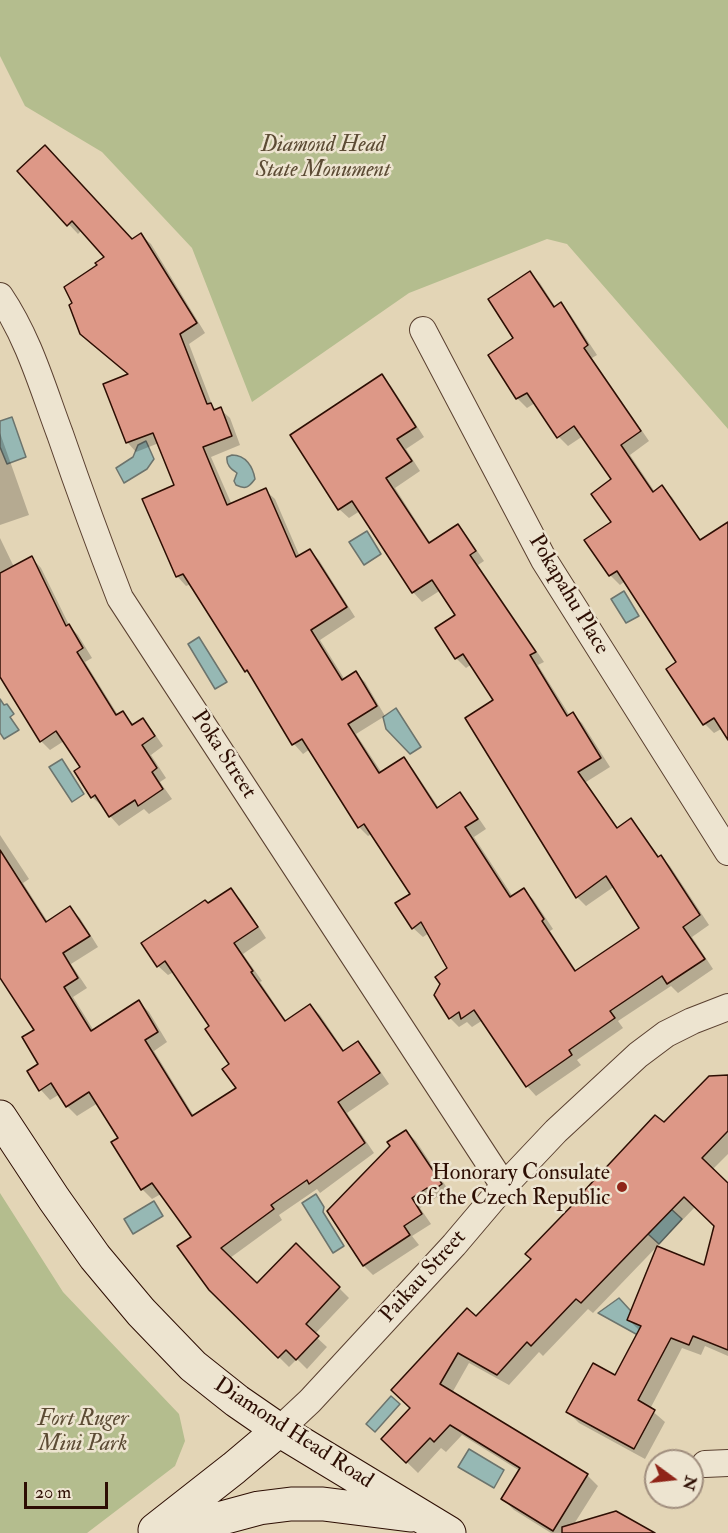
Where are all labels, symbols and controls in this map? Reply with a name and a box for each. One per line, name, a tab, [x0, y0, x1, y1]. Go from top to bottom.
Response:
park label: Diamond Head State Monument	[256, 133, 390, 184]
street label: Pokapahu Place	[522, 530, 614, 660]
street label: Poka Street	[185, 706, 261, 804]
place label: Honorary Consulate of the Czech Republic	[416, 1161, 610, 1212]
marker: Honorary Consulate of the Czech Republic	[615, 1180, 629, 1194]
street label: Paikau Street	[375, 1225, 473, 1329]
street label: Diamond Head Road	[208, 1373, 378, 1495]
park label: Fort Ruger Mini Park	[38, 1407, 128, 1458]
north arrow	[644, 1449, 704, 1509]
scale bar	[27, 1470, 111, 1508]
text: N	[678, 1474, 701, 1493]
text: 20 m	[35, 1481, 71, 1504]

